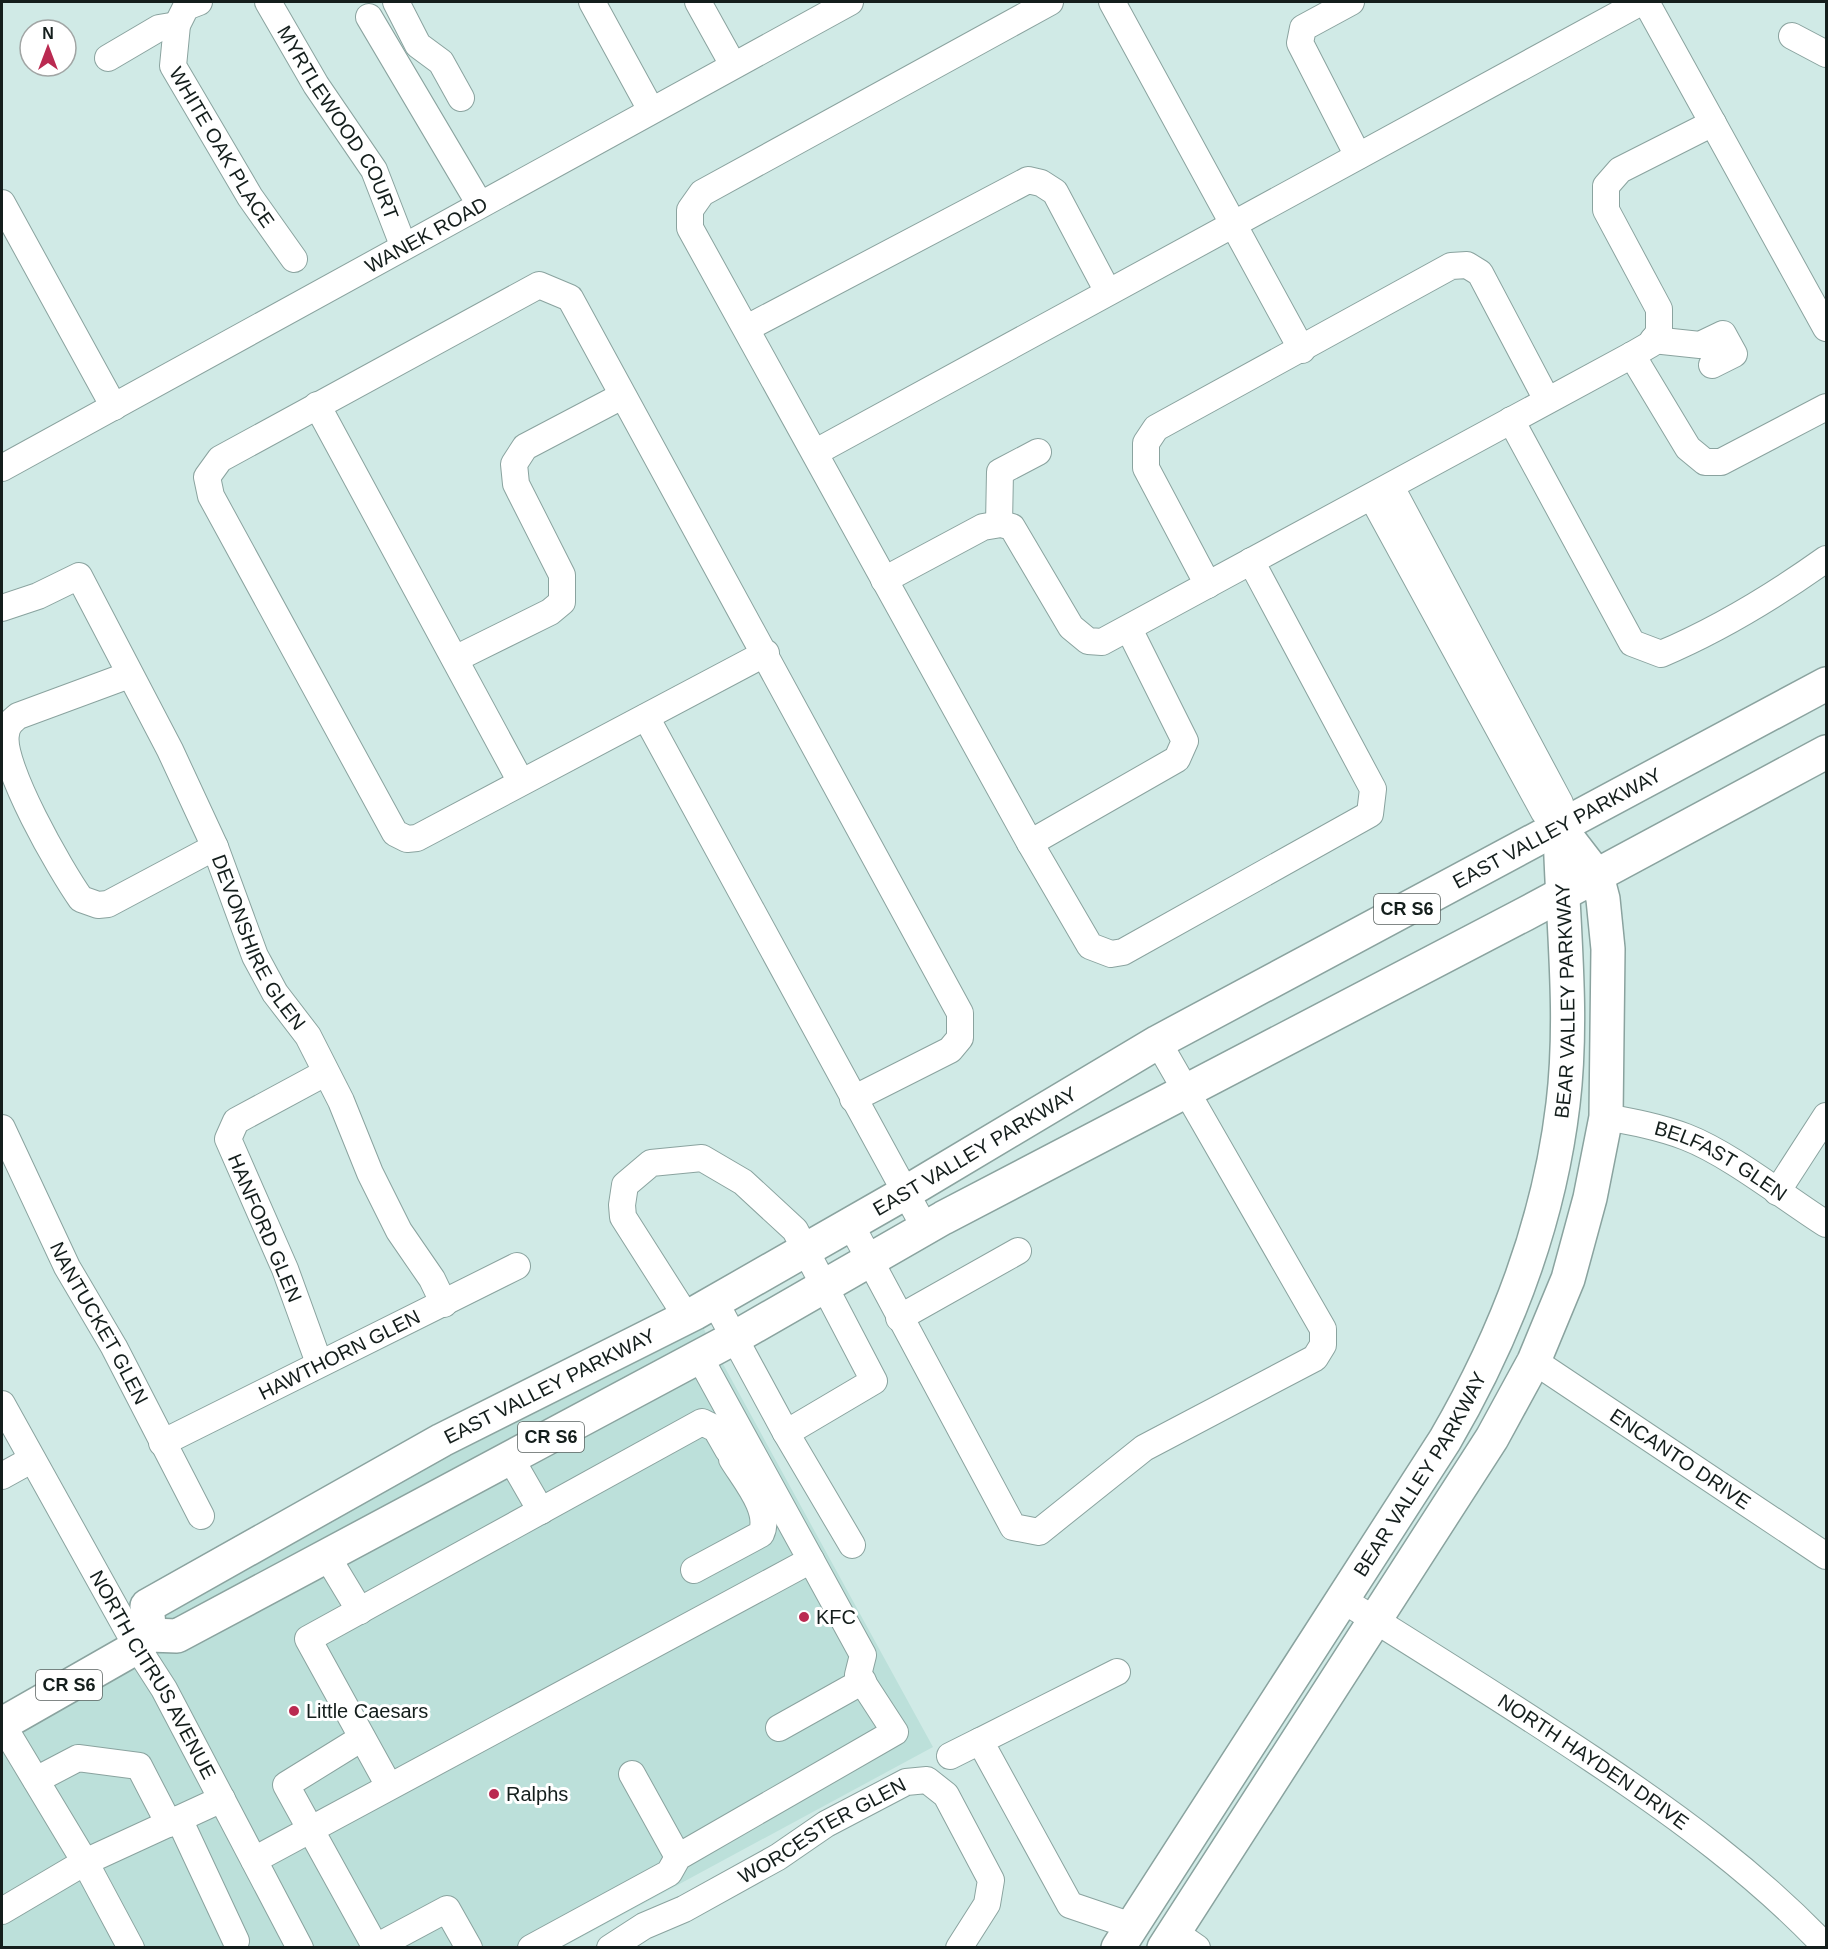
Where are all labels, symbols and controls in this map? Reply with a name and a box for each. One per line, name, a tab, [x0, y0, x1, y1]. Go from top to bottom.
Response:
north arrow	[18, 18, 78, 78]
street label: MYRTLEWOOD COURT	[273, 22, 403, 222]
text: N	[42, 25, 54, 42]
street label: WHITE OAK PLACE	[165, 63, 279, 232]
street label: WANEK ROAD	[361, 193, 491, 277]
street label: EAST VALLEY PARKWAY	[1449, 763, 1665, 893]
street label: DEVONSHIRE GLEN	[208, 852, 310, 1034]
street label: BEAR VALLEY PARKWAY	[1550, 883, 1579, 1120]
road number: CR S6	[1374, 894, 1440, 924]
street label: EAST VALLEY PARKWAY	[869, 1082, 1081, 1220]
street label: BELFAST GLEN	[1652, 1117, 1791, 1205]
street label: HANFORD GLEN	[224, 1151, 306, 1305]
street label: NANTUCKET GLEN	[46, 1238, 153, 1408]
street label: HAWTHORN GLEN	[255, 1305, 423, 1404]
street label: EAST VALLEY PARKWAY	[440, 1324, 659, 1448]
street label: BEAR VALLEY PARKWAY	[1349, 1368, 1491, 1581]
street label: ENCANTO DRIVE	[1606, 1404, 1755, 1513]
road number: CR S6	[518, 1422, 584, 1452]
street label: NORTH CITRUS AVENUE	[86, 1566, 220, 1783]
place label: KFC	[816, 1606, 856, 1628]
marker: KFC	[797, 1610, 811, 1624]
road number: CR S6	[36, 1670, 102, 1700]
street label: NORTH HAYDEN DRIVE	[1494, 1690, 1693, 1834]
place label: Little Caesars	[306, 1700, 428, 1722]
marker: Little Caesars	[287, 1704, 301, 1718]
street label: WORCESTER GLEN	[735, 1773, 909, 1888]
place label: Ralphs	[506, 1783, 568, 1805]
marker: Ralphs	[487, 1787, 501, 1801]

